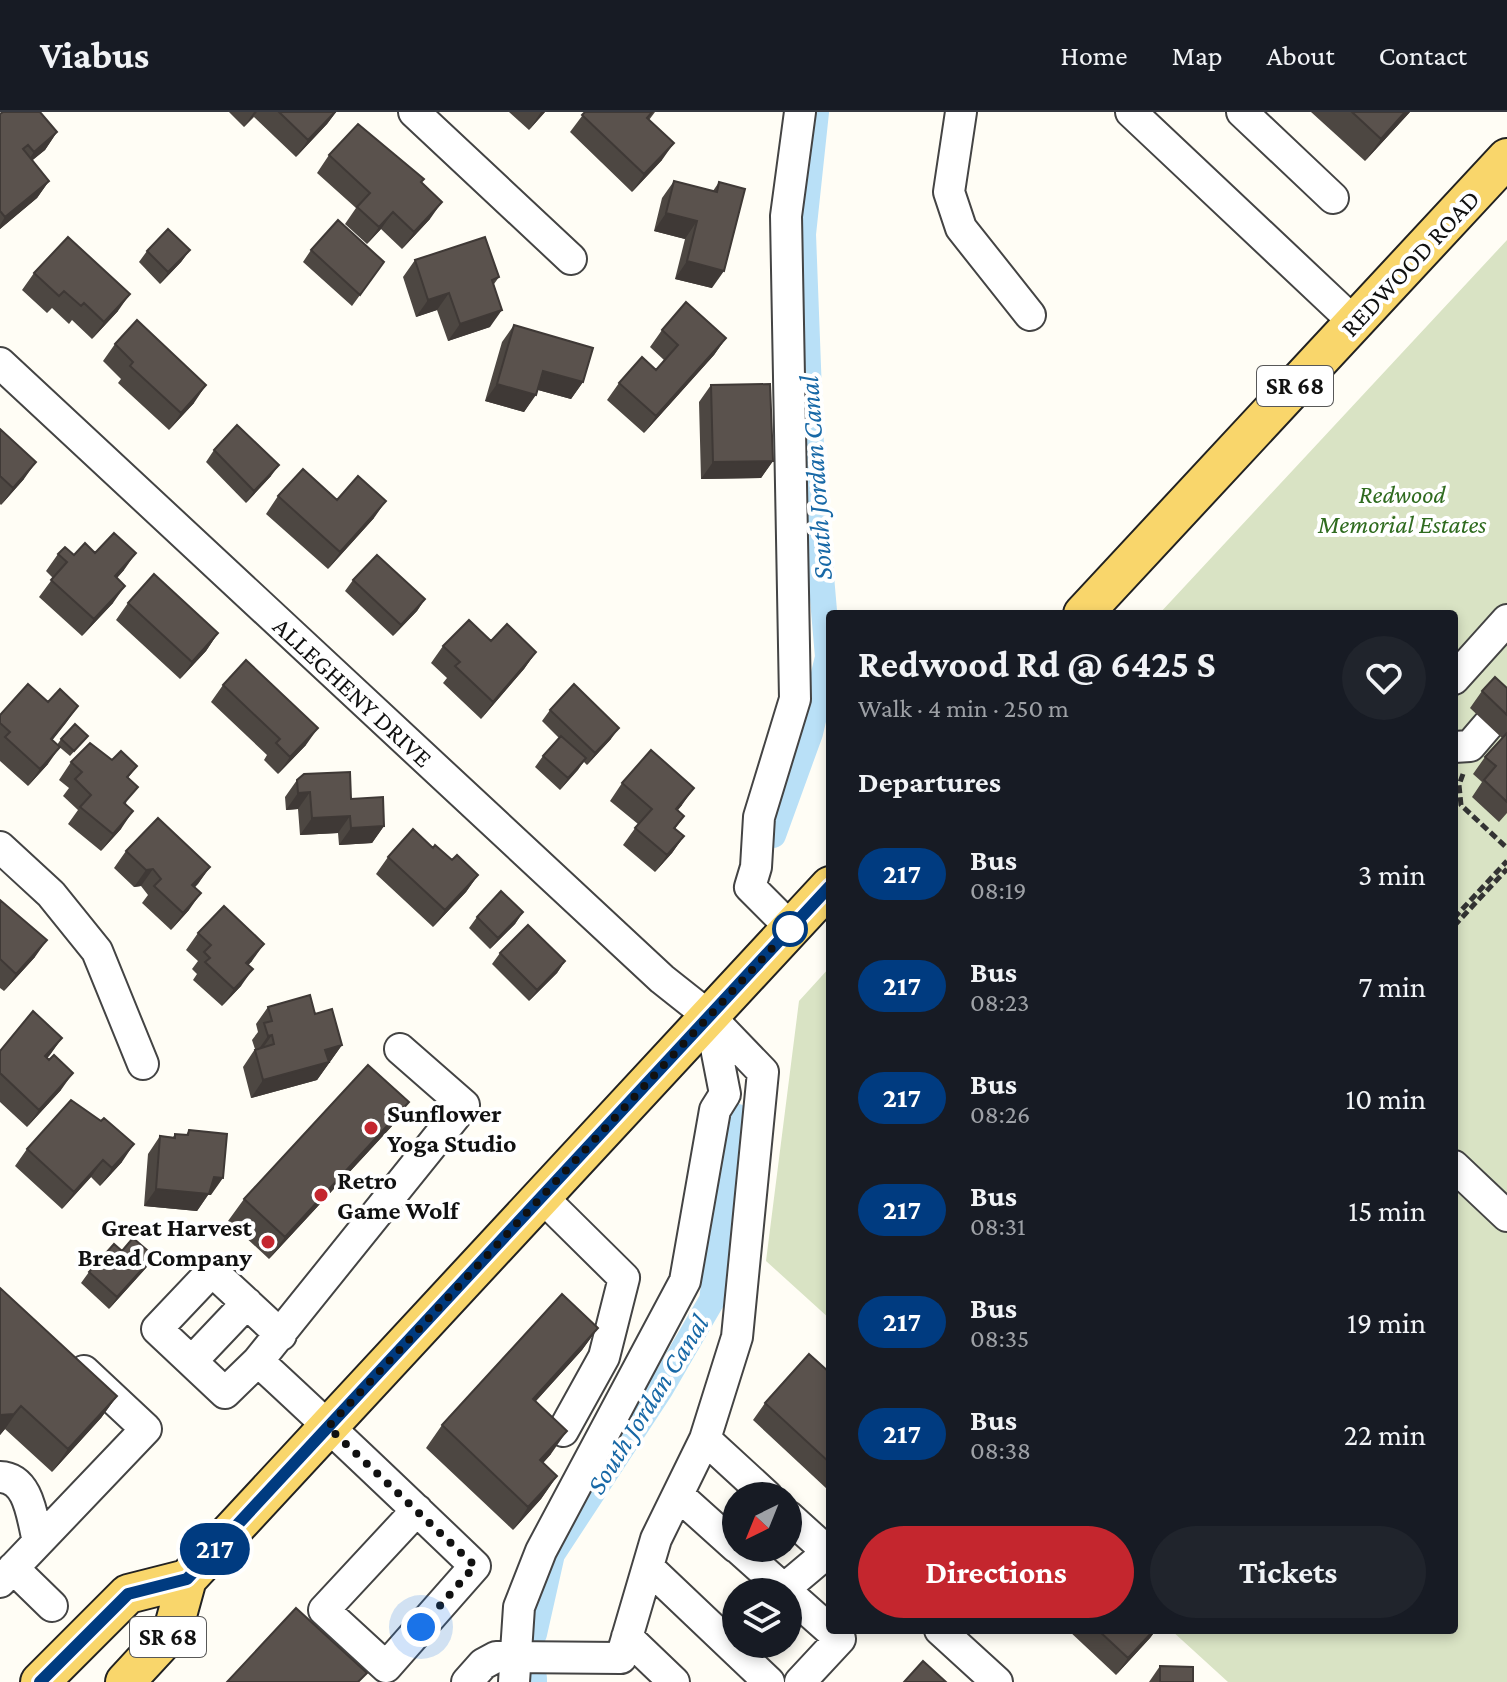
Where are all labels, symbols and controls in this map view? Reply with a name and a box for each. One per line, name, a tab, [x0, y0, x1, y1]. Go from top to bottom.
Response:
text: Viabus	[40, 34, 149, 76]
text: Home	[1061, 40, 1128, 71]
text: Map	[1172, 40, 1223, 71]
text: About	[1267, 40, 1335, 71]
text: Contact	[1379, 40, 1467, 71]
street label: REDWOOD ROAD	[1335, 184, 1486, 343]
road number: SR 68	[1257, 366, 1333, 406]
water label: South Jordan Canal	[793, 373, 838, 581]
park label: Redwood Memorial Estates	[1317, 480, 1486, 539]
street label: ALLEGHENY DRIVE	[267, 611, 438, 773]
button: heart	[1342, 636, 1426, 720]
text: Redwood Rd @ 6425 S	[858, 643, 1215, 685]
text: Walk · 4 min · 250 m	[858, 694, 1069, 723]
text: Departures	[858, 765, 1001, 798]
text: Bus	[970, 843, 1017, 876]
text: 217	[883, 858, 921, 889]
text: 3 min	[1358, 858, 1426, 891]
text: 08:19	[970, 876, 1026, 905]
unlabelled marker	[773, 912, 807, 946]
text: Bus	[970, 955, 1017, 988]
text: 217	[883, 970, 921, 1001]
text: 7 min	[1358, 970, 1426, 1003]
text: 08:23	[970, 988, 1029, 1017]
text: Bus	[970, 1067, 1017, 1100]
text: 217	[883, 1082, 921, 1113]
text: 10 min	[1345, 1082, 1426, 1115]
place label: Sunflower Yoga Studio	[387, 1099, 517, 1158]
text: 08:26	[970, 1100, 1030, 1129]
marker: Sunflower Yoga Studio	[362, 1119, 380, 1137]
place label: Retro Game Wolf	[337, 1166, 460, 1225]
text: Bus	[970, 1179, 1017, 1212]
marker: Retro Game Wolf	[312, 1186, 330, 1204]
text: 217	[883, 1194, 921, 1225]
text: 15 min	[1348, 1194, 1426, 1227]
text: 08:31	[970, 1212, 1026, 1241]
place label: Great Harvest Bread Company	[77, 1213, 253, 1272]
marker: Great Harvest Bread Company	[259, 1233, 277, 1251]
text: Bus	[970, 1291, 1017, 1324]
text: 217	[883, 1306, 921, 1337]
text: 19 min	[1347, 1306, 1426, 1339]
water label: South Jordan Canal	[580, 1308, 715, 1499]
text: 08:35	[970, 1324, 1029, 1353]
text: Bus	[970, 1403, 1017, 1436]
text: 217	[883, 1418, 921, 1449]
text: 22 min	[1344, 1418, 1426, 1451]
text: 08:38	[970, 1436, 1031, 1465]
north arrow	[722, 1482, 802, 1562]
map controls	[722, 1482, 802, 1658]
line badge: 217	[169, 1523, 261, 1575]
button: Directions	[858, 1526, 1134, 1618]
button: Tickets	[1150, 1526, 1426, 1618]
text: 217	[196, 1533, 234, 1564]
button: layers	[722, 1578, 802, 1658]
your location	[401, 1607, 441, 1647]
road number: SR 68	[130, 1617, 206, 1657]

